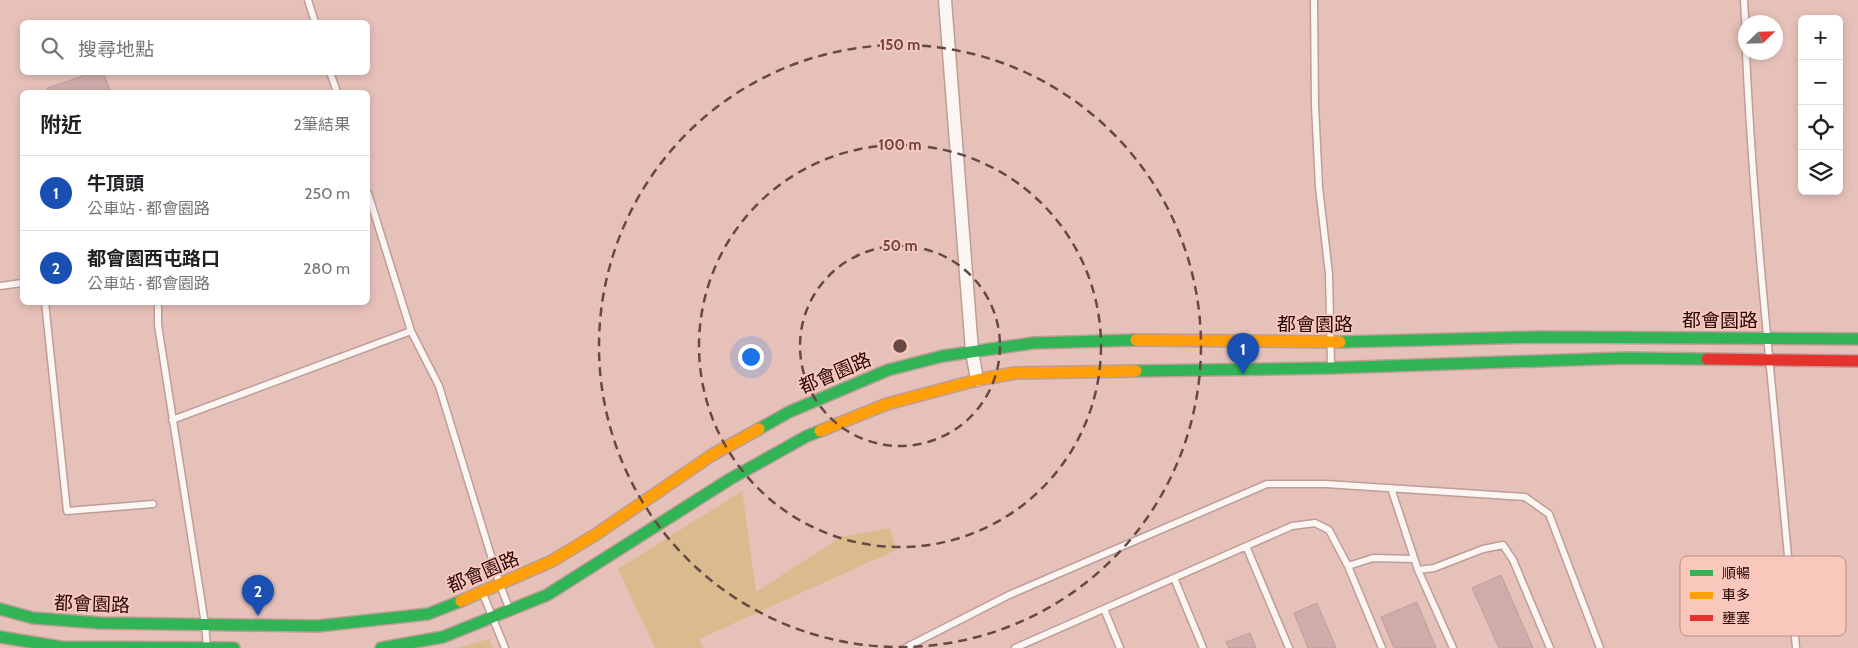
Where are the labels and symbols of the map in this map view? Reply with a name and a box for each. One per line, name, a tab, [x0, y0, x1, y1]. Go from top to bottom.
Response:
north arrow	[1738, 15, 1783, 60]
text: 150 m	[880, 36, 920, 54]
text: 100 m	[878, 136, 922, 154]
text: 50 m	[882, 237, 918, 255]
street label: 都會園路	[1682, 309, 1758, 332]
street label: 都會園路	[1277, 313, 1353, 336]
pin: 1	[1227, 333, 1259, 374]
centre of rings	[891, 337, 909, 355]
your location	[738, 344, 764, 370]
street label: 都會園路	[796, 348, 874, 398]
street label: 都會園路	[444, 547, 522, 597]
legend	[1680, 556, 1846, 636]
text: 順暢	[1722, 564, 1750, 582]
pin: 2	[242, 575, 274, 616]
text: 車多	[1722, 586, 1750, 604]
street label: 都會園路	[54, 591, 130, 617]
text: 壅塞	[1722, 609, 1750, 627]

